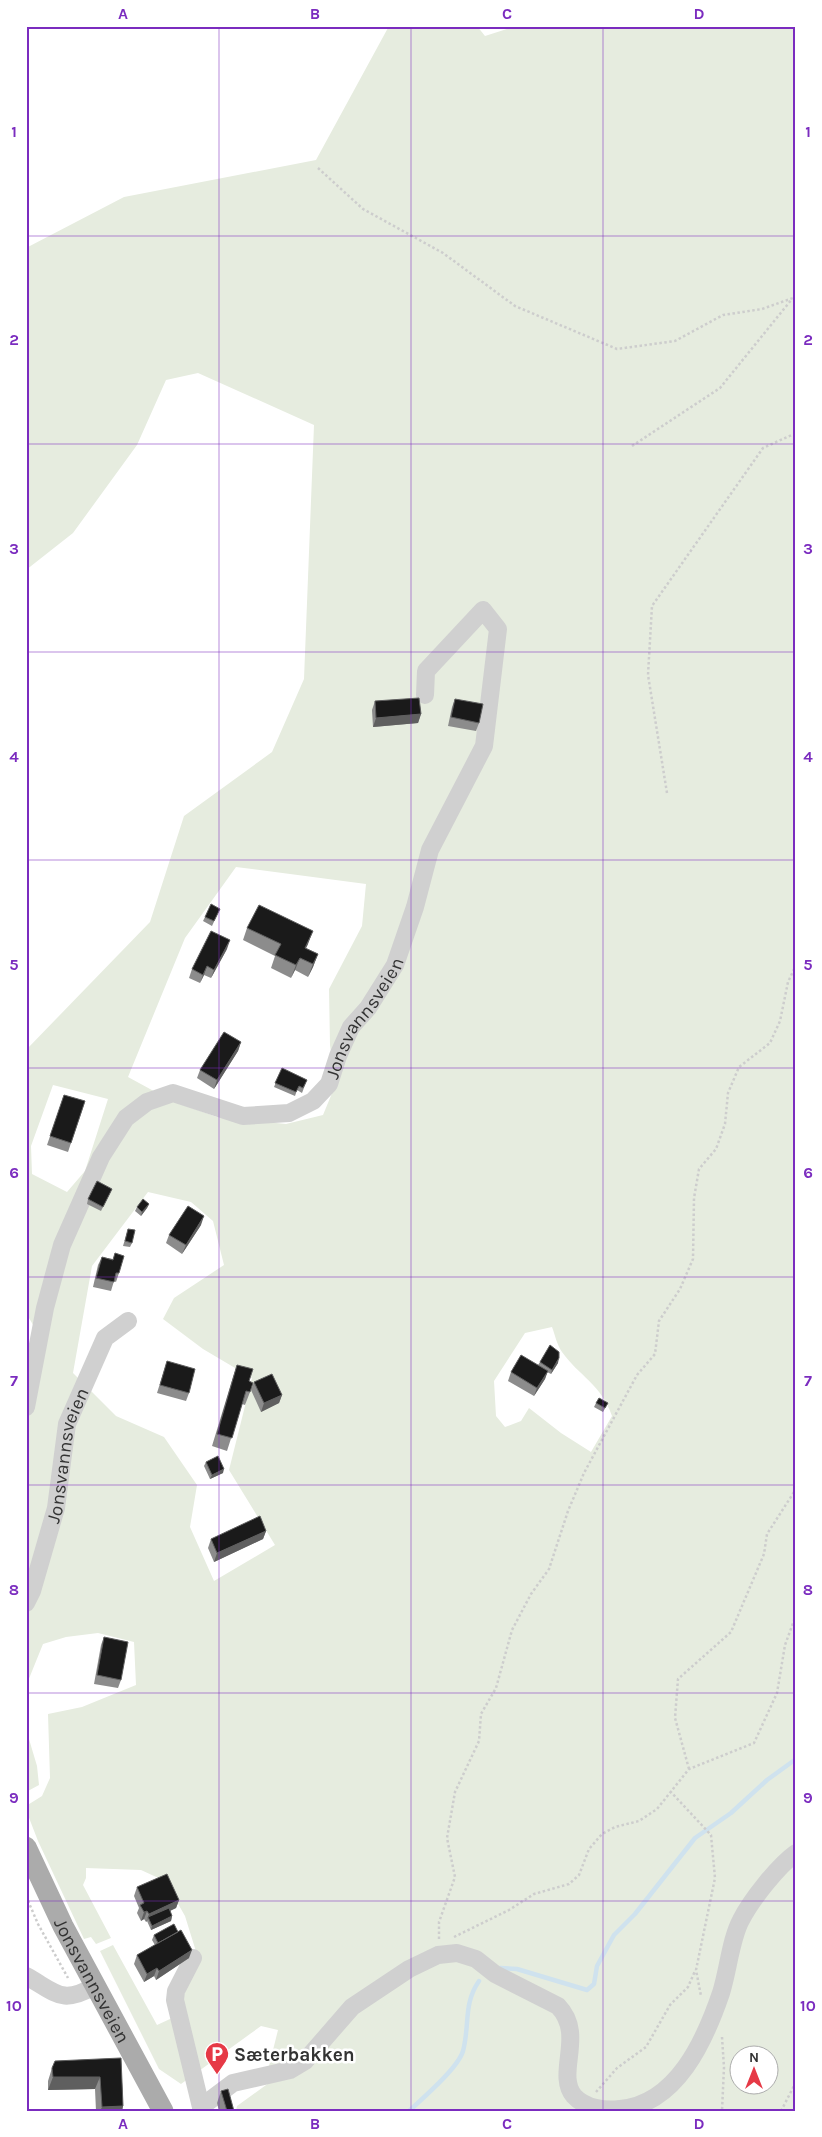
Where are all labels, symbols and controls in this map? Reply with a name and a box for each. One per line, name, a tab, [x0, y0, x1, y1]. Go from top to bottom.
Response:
text: A	[118, 4, 128, 23]
text: B	[310, 4, 320, 23]
text: C	[502, 4, 512, 23]
text: D	[694, 4, 705, 23]
text: 1	[11, 122, 17, 141]
text: 1	[805, 122, 811, 141]
text: 2	[9, 330, 19, 349]
text: 2	[803, 330, 813, 349]
text: 3	[9, 539, 19, 558]
text: 3	[803, 539, 813, 558]
text: 4	[9, 747, 19, 766]
text: 4	[803, 747, 813, 766]
text: 5	[9, 955, 19, 974]
street label: Jonsvannsveien	[321, 955, 409, 1082]
text: 5	[803, 955, 813, 974]
text: 6	[9, 1163, 19, 1182]
text: 6	[803, 1163, 813, 1182]
text: 7	[10, 1371, 18, 1390]
text: 7	[804, 1371, 812, 1390]
street label: Jonsvannsveien	[42, 1384, 94, 1526]
text: 8	[9, 1580, 19, 1599]
text: 8	[803, 1580, 813, 1599]
text: 9	[9, 1788, 19, 1807]
text: 9	[803, 1788, 813, 1807]
street label: Jonsvannsveien	[49, 1915, 134, 2047]
text: 10	[6, 1996, 22, 2015]
text: 10	[800, 1996, 816, 2015]
parking icon: Sæterbakken	[204, 2041, 230, 2075]
place label: Sæterbakken	[234, 2044, 355, 2066]
north arrow	[730, 2044, 780, 2094]
text: N	[749, 2049, 759, 2066]
text: A	[118, 2114, 128, 2133]
text: B	[310, 2114, 320, 2133]
text: C	[502, 2114, 512, 2133]
text: D	[694, 2114, 705, 2133]

